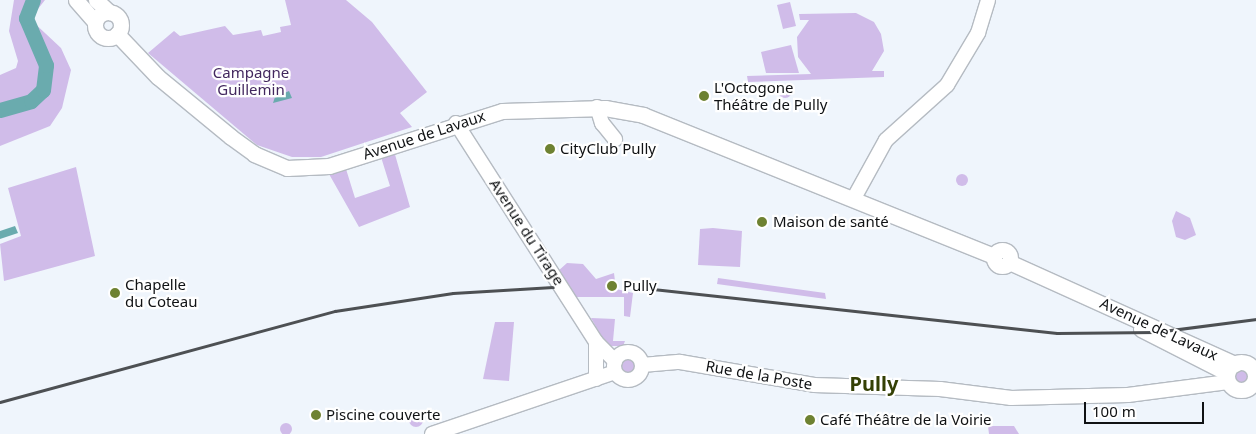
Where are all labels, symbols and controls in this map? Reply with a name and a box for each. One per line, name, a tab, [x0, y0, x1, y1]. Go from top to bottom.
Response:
park label: Campagne Guillemin	[213, 63, 289, 98]
place label: L'Octogone Théâtre de Pully	[714, 78, 827, 113]
marker: L'Octogone Théâtre de Pully	[698, 90, 710, 102]
street label: Avenue de Lavaux	[361, 107, 487, 163]
place label: CityClub Pully	[560, 140, 656, 158]
marker: CityClub Pully	[544, 143, 556, 155]
street label: Avenue du Tirage	[486, 175, 568, 289]
place label: Maison de santé	[773, 213, 889, 231]
marker: Maison de santé	[755, 215, 769, 229]
place label: Chapelle du Coteau	[125, 275, 198, 310]
place label: Pully	[623, 277, 657, 295]
marker: Pully	[605, 279, 619, 293]
marker: Chapelle du Coteau	[109, 287, 121, 299]
street label: Avenue de Lavaux	[1097, 294, 1221, 364]
street label: Rue de la Poste	[704, 357, 814, 393]
district label: Pully	[850, 371, 898, 395]
scale bar	[1086, 392, 1206, 424]
text: 100 m	[1092, 401, 1136, 421]
place label: Piscine couverte	[326, 406, 441, 424]
marker: Piscine couverte	[310, 409, 322, 421]
place label: Café Théâtre de la Voirie	[820, 411, 992, 429]
marker: Café Théâtre de la Voirie	[804, 414, 816, 426]

